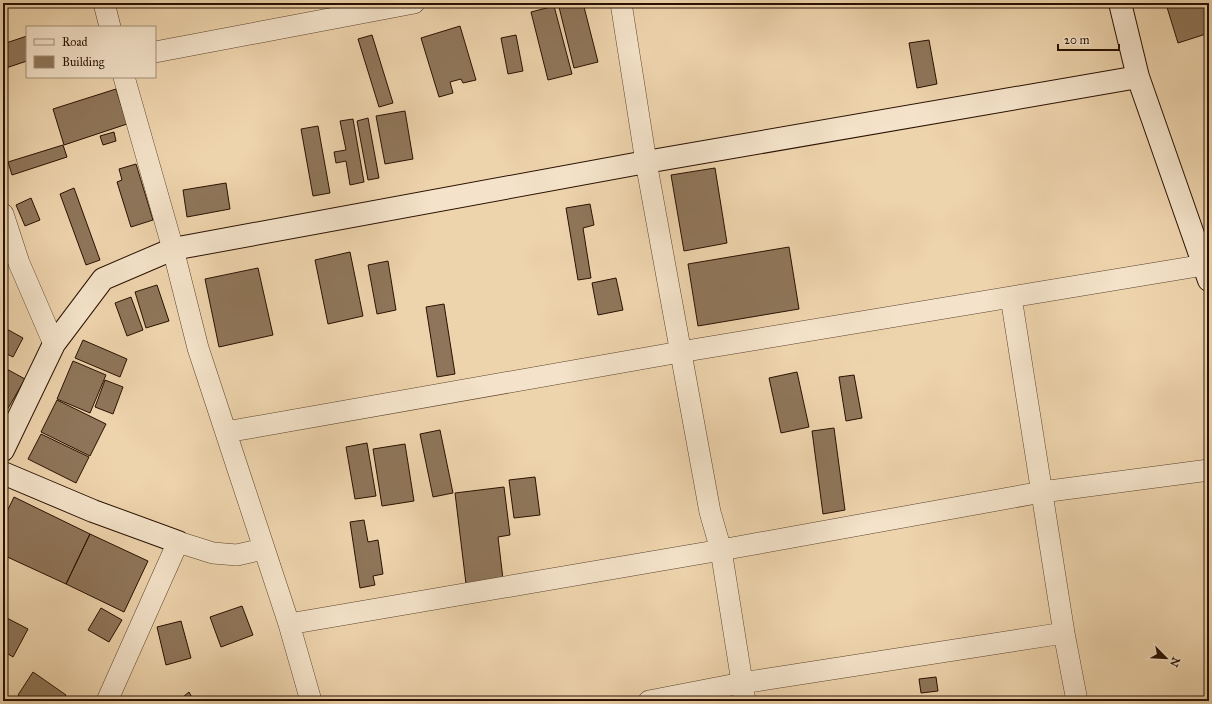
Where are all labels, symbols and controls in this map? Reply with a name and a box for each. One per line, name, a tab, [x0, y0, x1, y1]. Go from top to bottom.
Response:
legend	[26, 26, 156, 78]
scale bar	[1058, 26, 1119, 52]
text: 20 m	[1064, 33, 1090, 47]
text: Road	[62, 35, 88, 49]
text: Building	[62, 55, 105, 70]
north arrow	[1146, 638, 1186, 678]
text: N	[1167, 655, 1183, 669]

